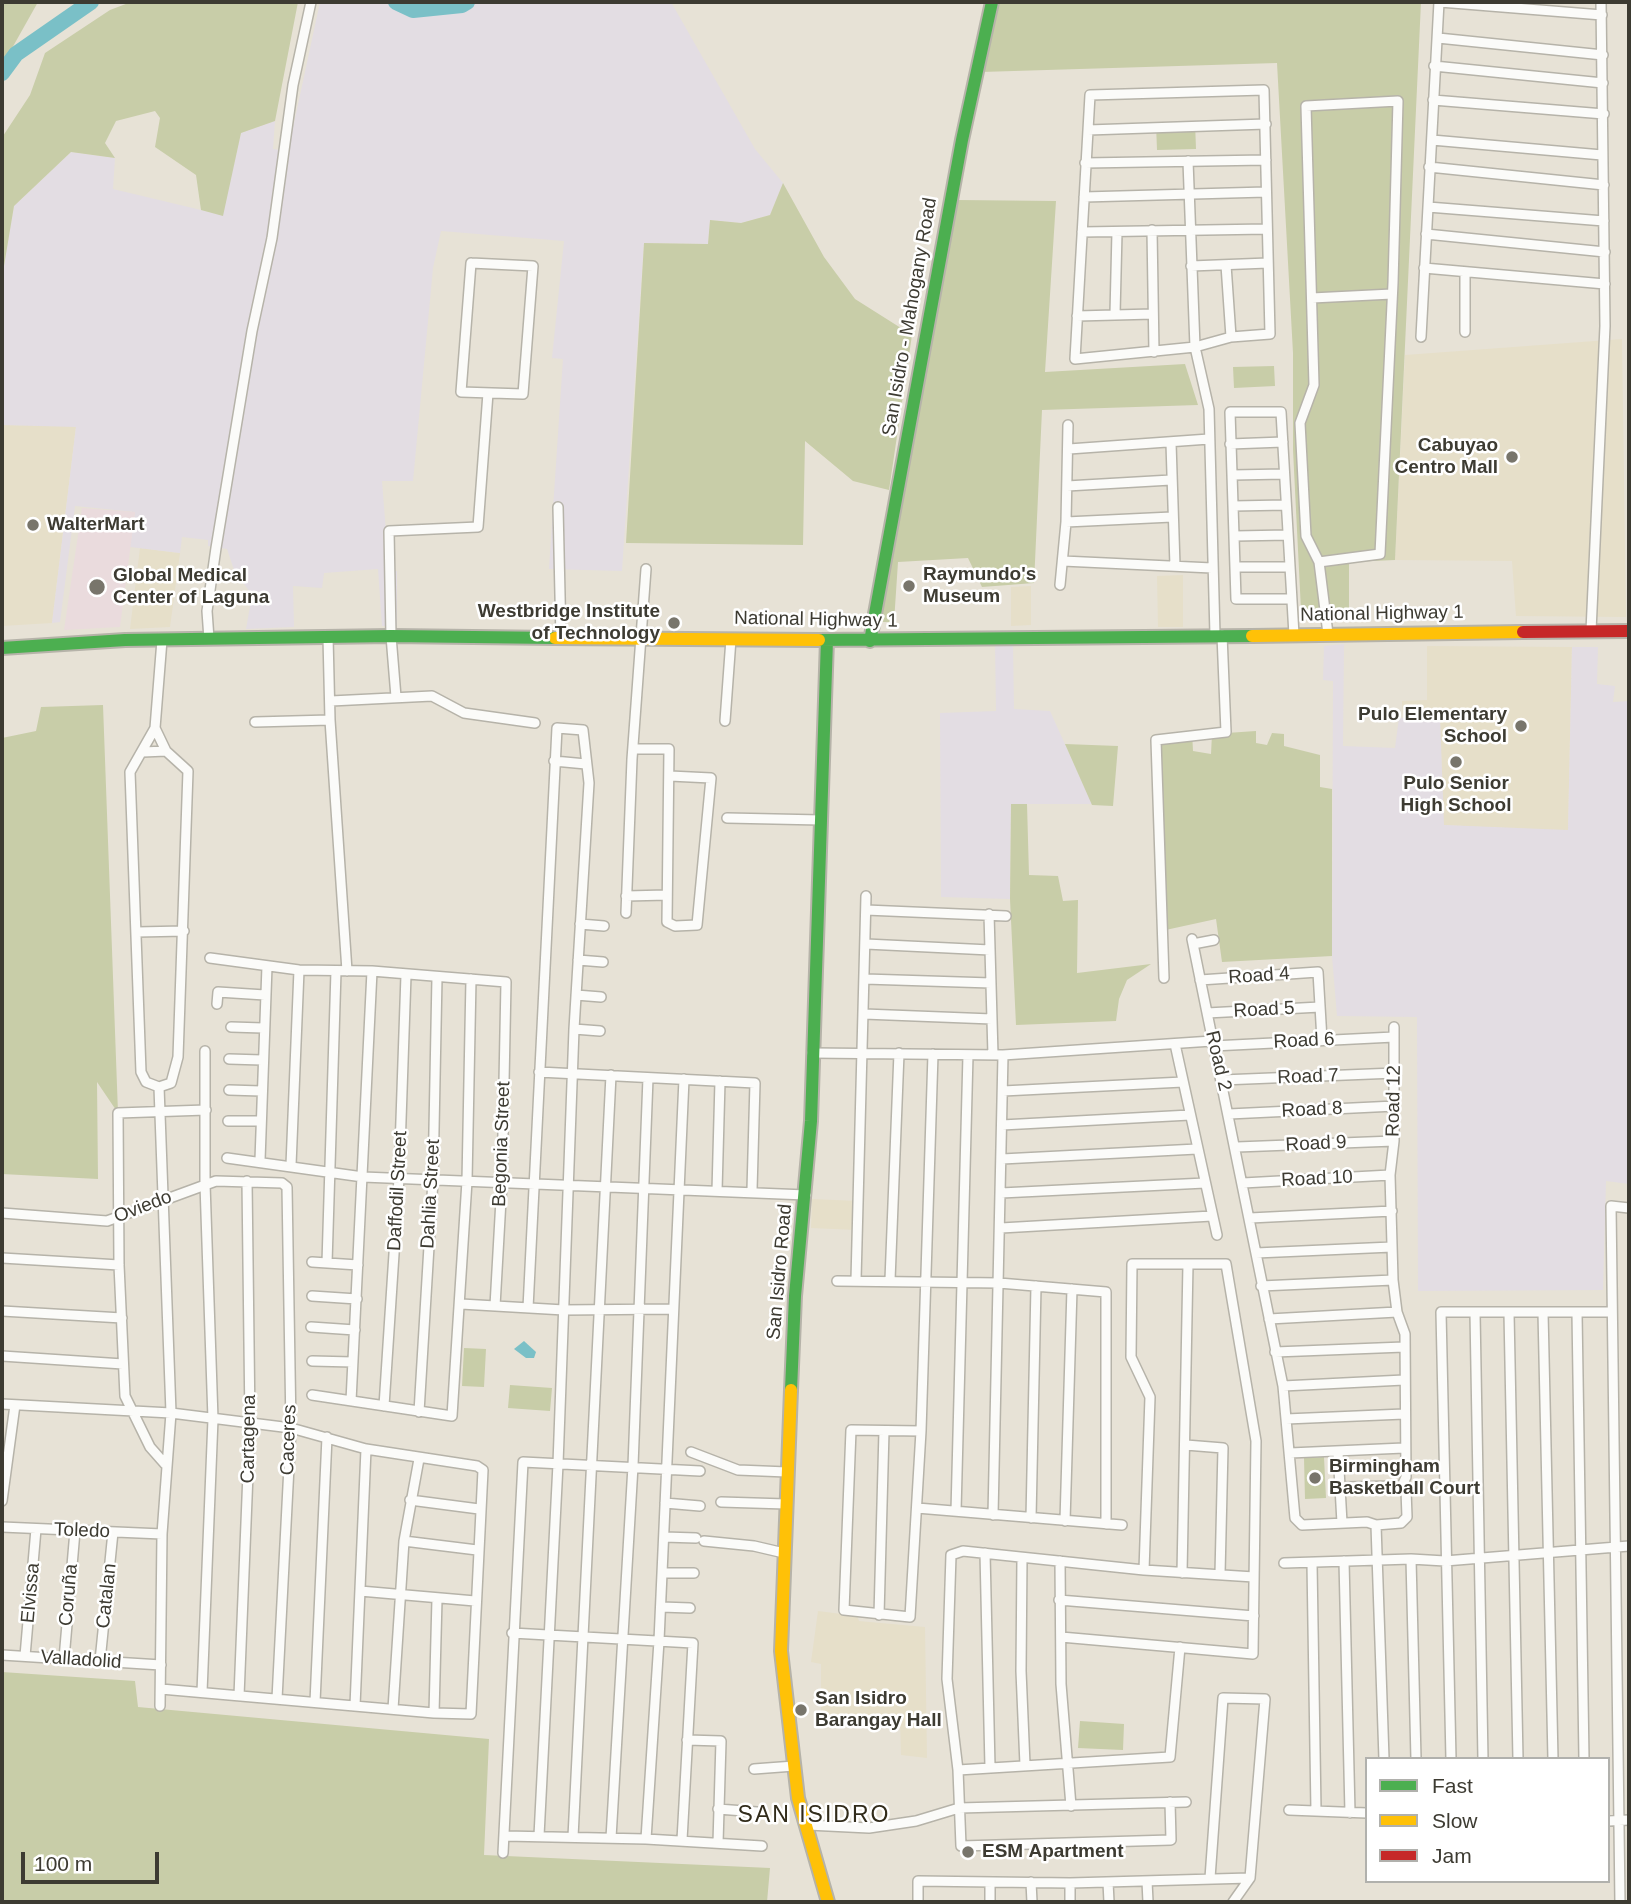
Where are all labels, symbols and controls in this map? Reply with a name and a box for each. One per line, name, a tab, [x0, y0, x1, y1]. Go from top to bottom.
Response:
street label: San Isidro - Mahogany Road	[878, 196, 942, 438]
place label: Cabuyao Centro Mall	[1395, 435, 1498, 479]
marker: Cabuyao Centro Mall	[1504, 449, 1520, 465]
place label: WalterMart	[47, 514, 144, 536]
marker: WalterMart	[25, 517, 41, 533]
place label: Raymundo's Museum	[923, 564, 1036, 608]
place label: Global Medical Center of Laguna	[113, 565, 269, 609]
marker: Global Medical Center of Laguna	[87, 577, 107, 597]
marker: Raymundo's Museum	[901, 578, 917, 594]
place label: Westbridge Institute of Technology	[478, 601, 660, 645]
street label: National Highway 1	[1300, 601, 1464, 627]
street label: National Highway 1	[734, 607, 898, 633]
marker: Westbridge Institute of Technology	[666, 615, 682, 631]
place label: Pulo Elementary School	[1358, 704, 1507, 748]
marker: Pulo Elementary School	[1513, 718, 1529, 734]
marker: Pulo Senior High School	[1448, 754, 1464, 770]
place label: Pulo Senior High School	[1401, 773, 1511, 817]
street label: Road 4	[1228, 962, 1290, 990]
street label: Road 5	[1233, 997, 1295, 1023]
street label: Road 6	[1273, 1028, 1335, 1054]
street label: Road 2	[1200, 1029, 1236, 1093]
street label: Road 7	[1277, 1065, 1339, 1089]
street label: Road 12	[1382, 1065, 1406, 1137]
street label: Begonia Street	[488, 1081, 516, 1207]
street label: Road 8	[1281, 1097, 1343, 1123]
street label: Daffodil Street	[383, 1130, 413, 1252]
street label: Road 9	[1285, 1131, 1347, 1157]
street label: Dahlia Street	[417, 1139, 445, 1249]
street label: Road 10	[1281, 1166, 1353, 1192]
street label: Oviedo	[111, 1186, 175, 1228]
street label: San Isidro Road	[763, 1203, 797, 1341]
street label: Cartagena	[237, 1394, 261, 1484]
street label: Caceres	[276, 1404, 302, 1476]
place label: Birmingham Basketball Court	[1329, 1456, 1480, 1500]
marker: Birmingham Basketball Court	[1307, 1470, 1323, 1486]
street label: Toledo	[54, 1519, 110, 1543]
street label: Elvissa	[17, 1562, 45, 1624]
street label: Catalan	[92, 1562, 122, 1630]
street label: Coruña	[55, 1563, 83, 1627]
street label: Valladolid	[40, 1646, 122, 1674]
place label: San Isidro Barangay Hall	[815, 1688, 942, 1732]
marker: San Isidro Barangay Hall	[793, 1702, 809, 1718]
legend	[1365, 1757, 1610, 1883]
text: Fast	[1432, 1774, 1473, 1797]
district label: SAN ISIDRO	[739, 1802, 889, 1830]
text: Slow	[1432, 1809, 1478, 1832]
scale bar	[24, 1838, 163, 1882]
place label: ESM Apartment	[982, 1841, 1123, 1863]
marker: ESM Apartment	[960, 1844, 976, 1860]
text: Jam	[1432, 1844, 1472, 1867]
text: 100 m	[34, 1852, 92, 1875]

